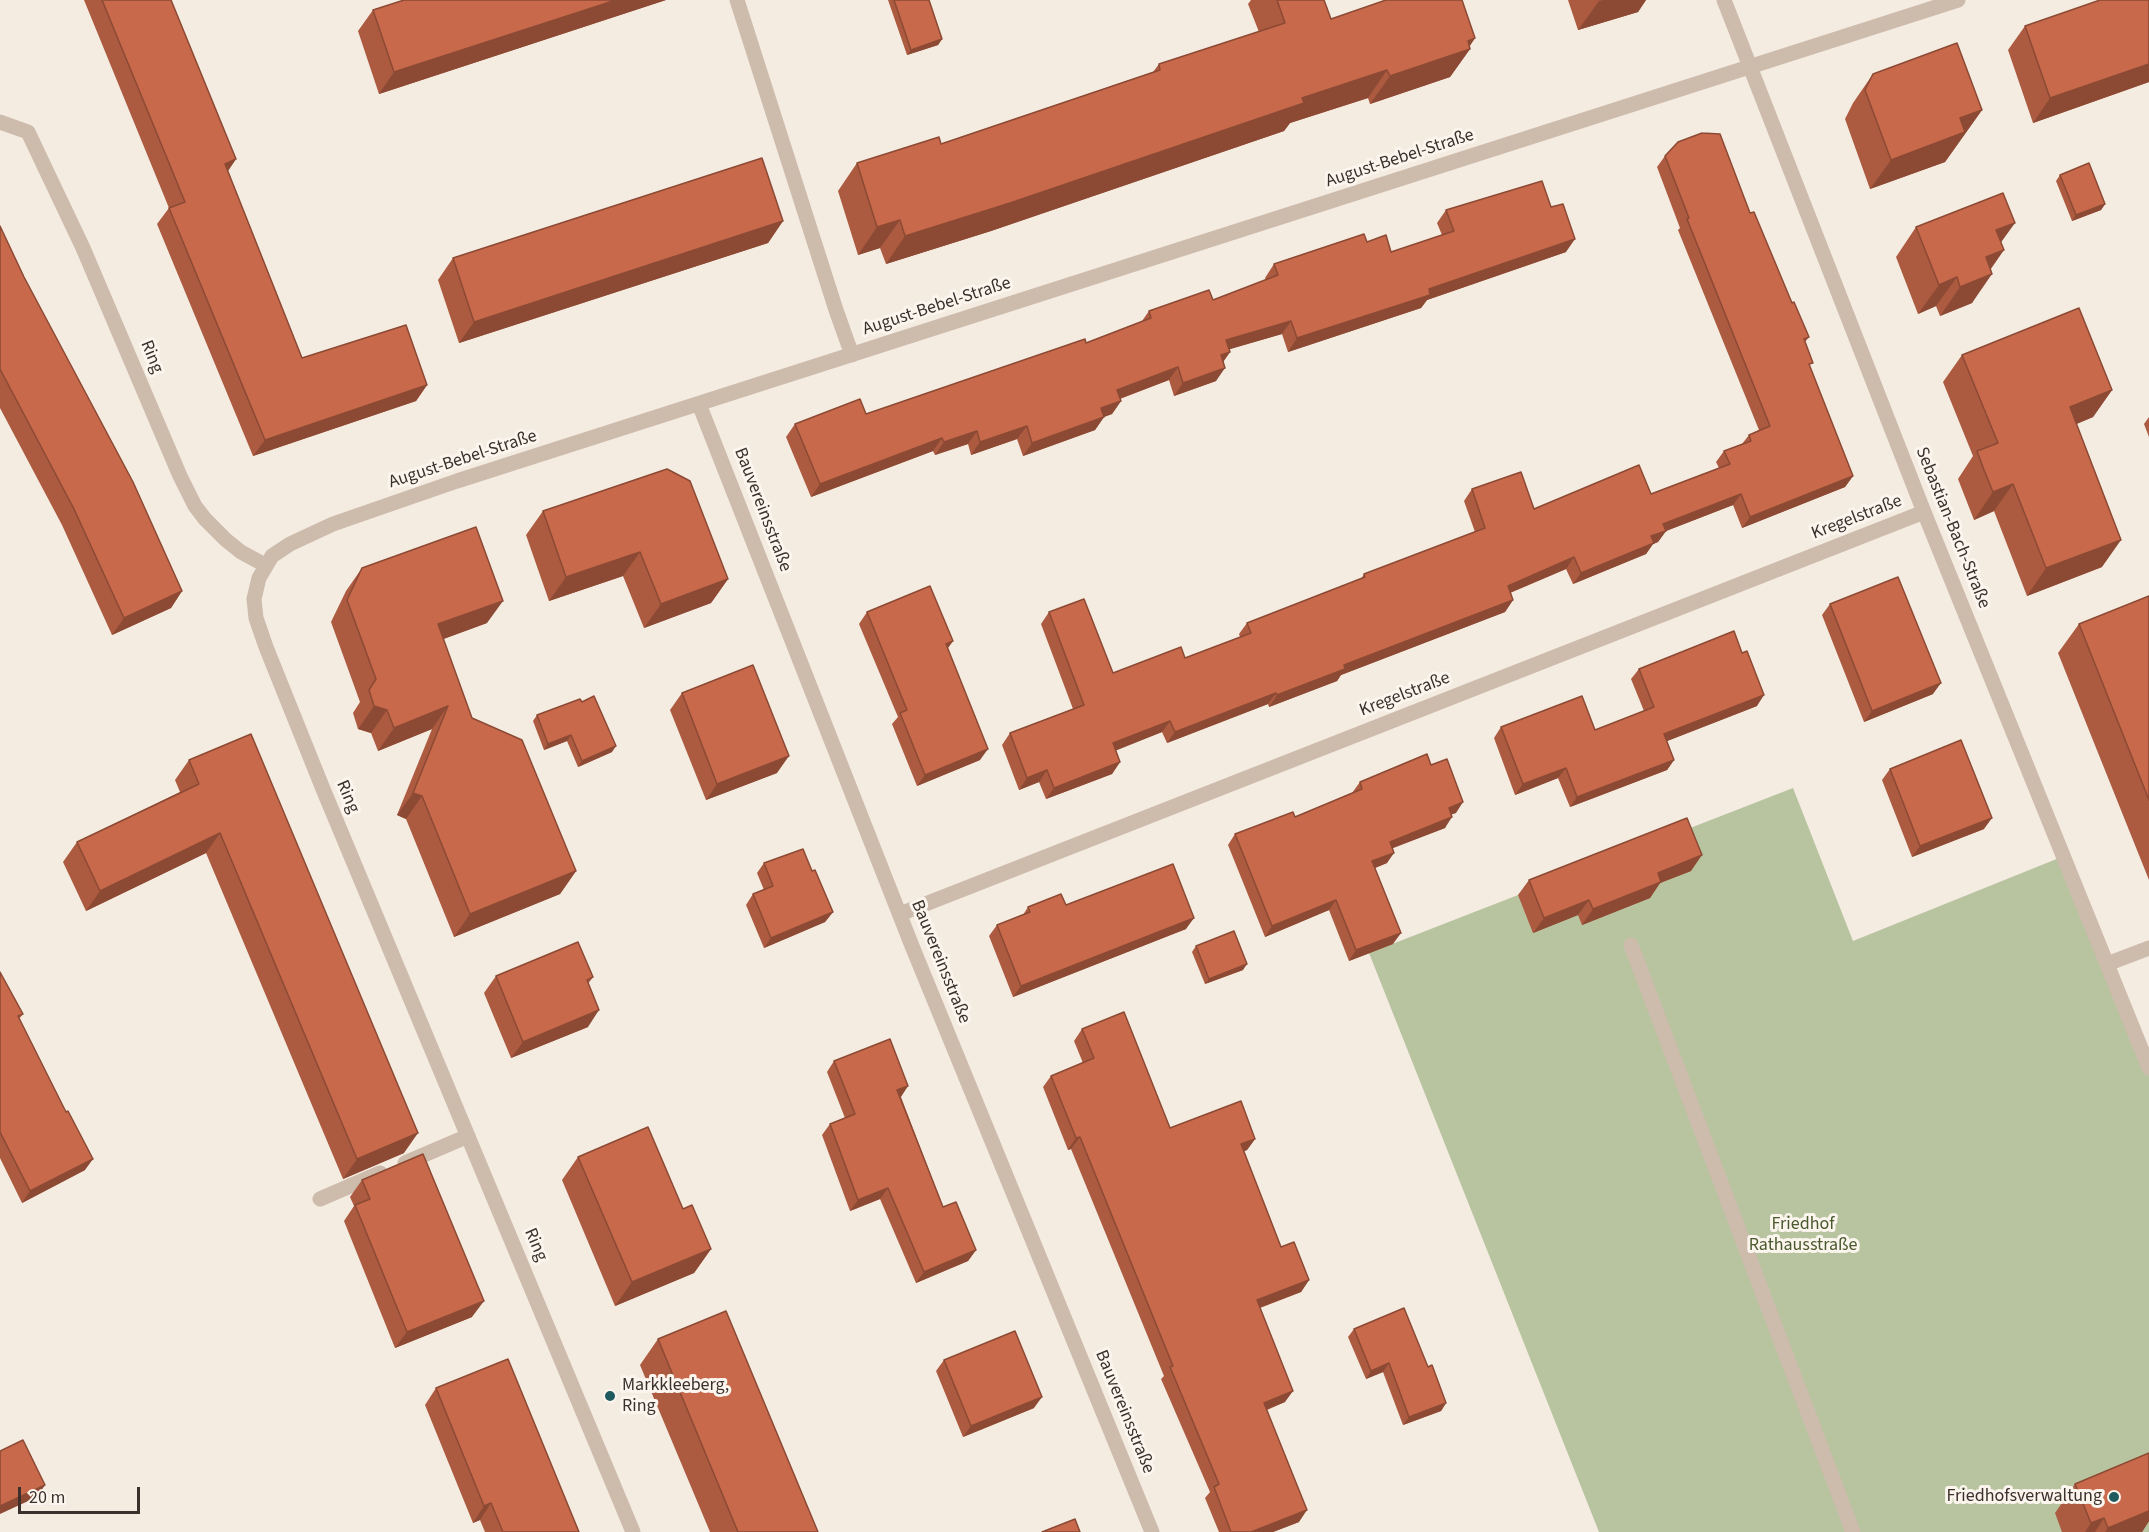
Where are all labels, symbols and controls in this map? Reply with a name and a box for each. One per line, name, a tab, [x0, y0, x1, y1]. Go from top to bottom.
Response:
street label: August-Bebel-Straße	[1323, 125, 1477, 193]
street label: August-Bebel-Straße	[860, 273, 1014, 341]
street label: Ring	[135, 337, 167, 377]
street label: August-Bebel-Straße	[386, 426, 540, 494]
street label: Sebastian-Bach-Straße	[1910, 444, 1994, 612]
street label: Bauvereinsstraße	[728, 445, 796, 575]
street label: Kregelstraße	[1809, 491, 1905, 545]
street label: Kregelstraße	[1357, 668, 1453, 722]
street label: Ring	[330, 777, 364, 817]
street label: Bauvereinsstraße	[905, 897, 975, 1027]
park label: Friedhof Rathausstraße	[1749, 1214, 1857, 1256]
street label: Ring	[518, 1225, 552, 1265]
street label: Bauvereinsstraße	[1089, 1347, 1159, 1477]
place label: Markkleeberg, Ring	[622, 1375, 729, 1418]
marker: Markkleeberg, Ring	[603, 1389, 617, 1403]
scale bar	[21, 1475, 142, 1513]
text: 20 m	[29, 1485, 65, 1510]
place label: Friedhofsverwaltung	[1947, 1486, 2102, 1508]
marker: Friedhofsverwaltung	[2107, 1490, 2121, 1504]

